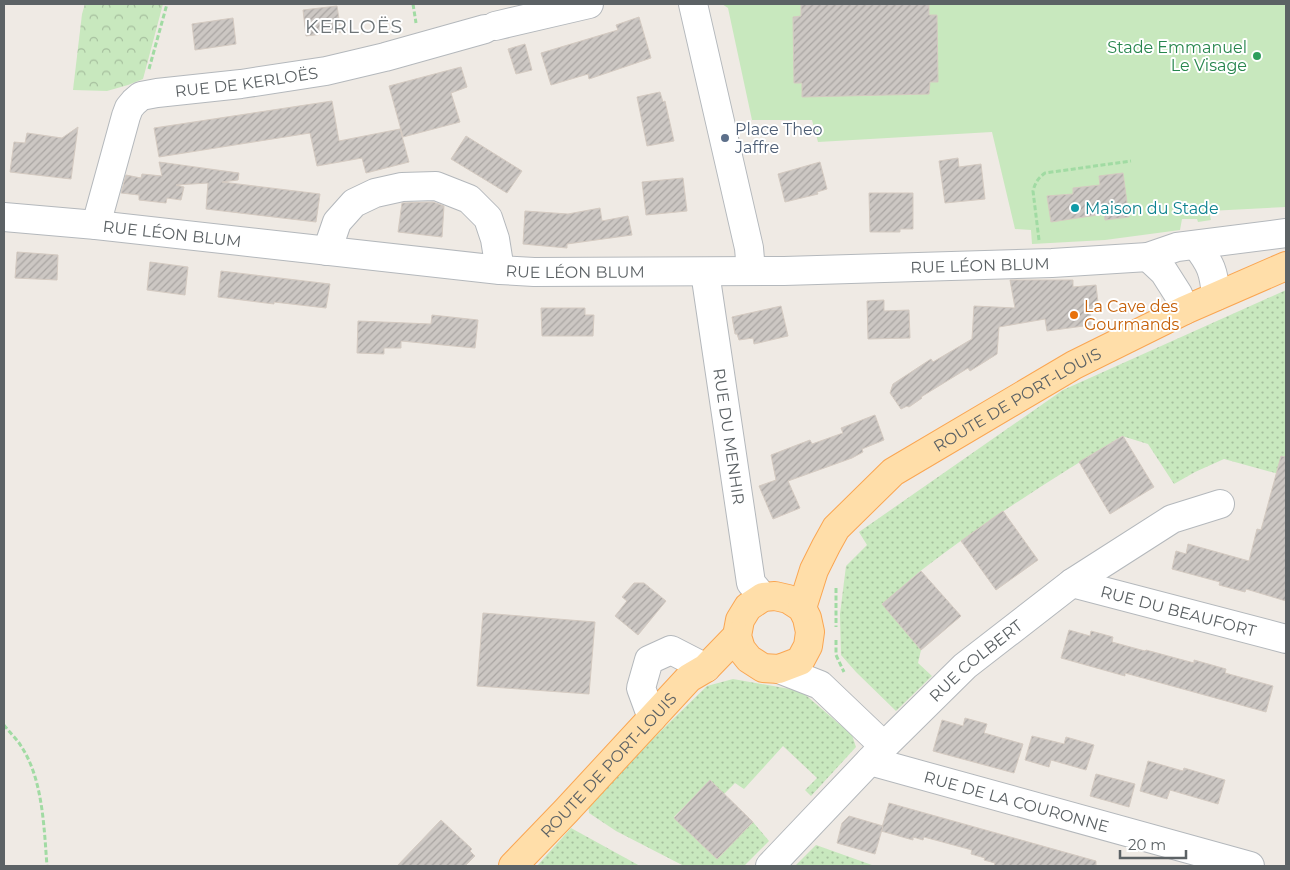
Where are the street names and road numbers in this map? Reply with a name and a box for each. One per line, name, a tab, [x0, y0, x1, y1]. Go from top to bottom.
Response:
street label: RUE DE KERLOËS	[174, 63, 319, 101]
street label: RUE LÉON BLUM	[102, 216, 242, 251]
street label: RUE LÉON BLUM	[910, 254, 1050, 277]
street label: RUE LÉON BLUM	[505, 261, 645, 282]
street label: ROUTE DE PORT-LOUIS	[930, 344, 1104, 456]
street label: RUE DU MENHIR	[710, 367, 749, 506]
street label: RUE DU BEAUFORT	[1099, 581, 1259, 641]
street label: RUE COLBERT	[925, 615, 1027, 705]
street label: ROUTE DE PORT-LOUIS	[536, 688, 680, 841]
street label: RUE DE LA COURONNE	[922, 767, 1111, 836]

